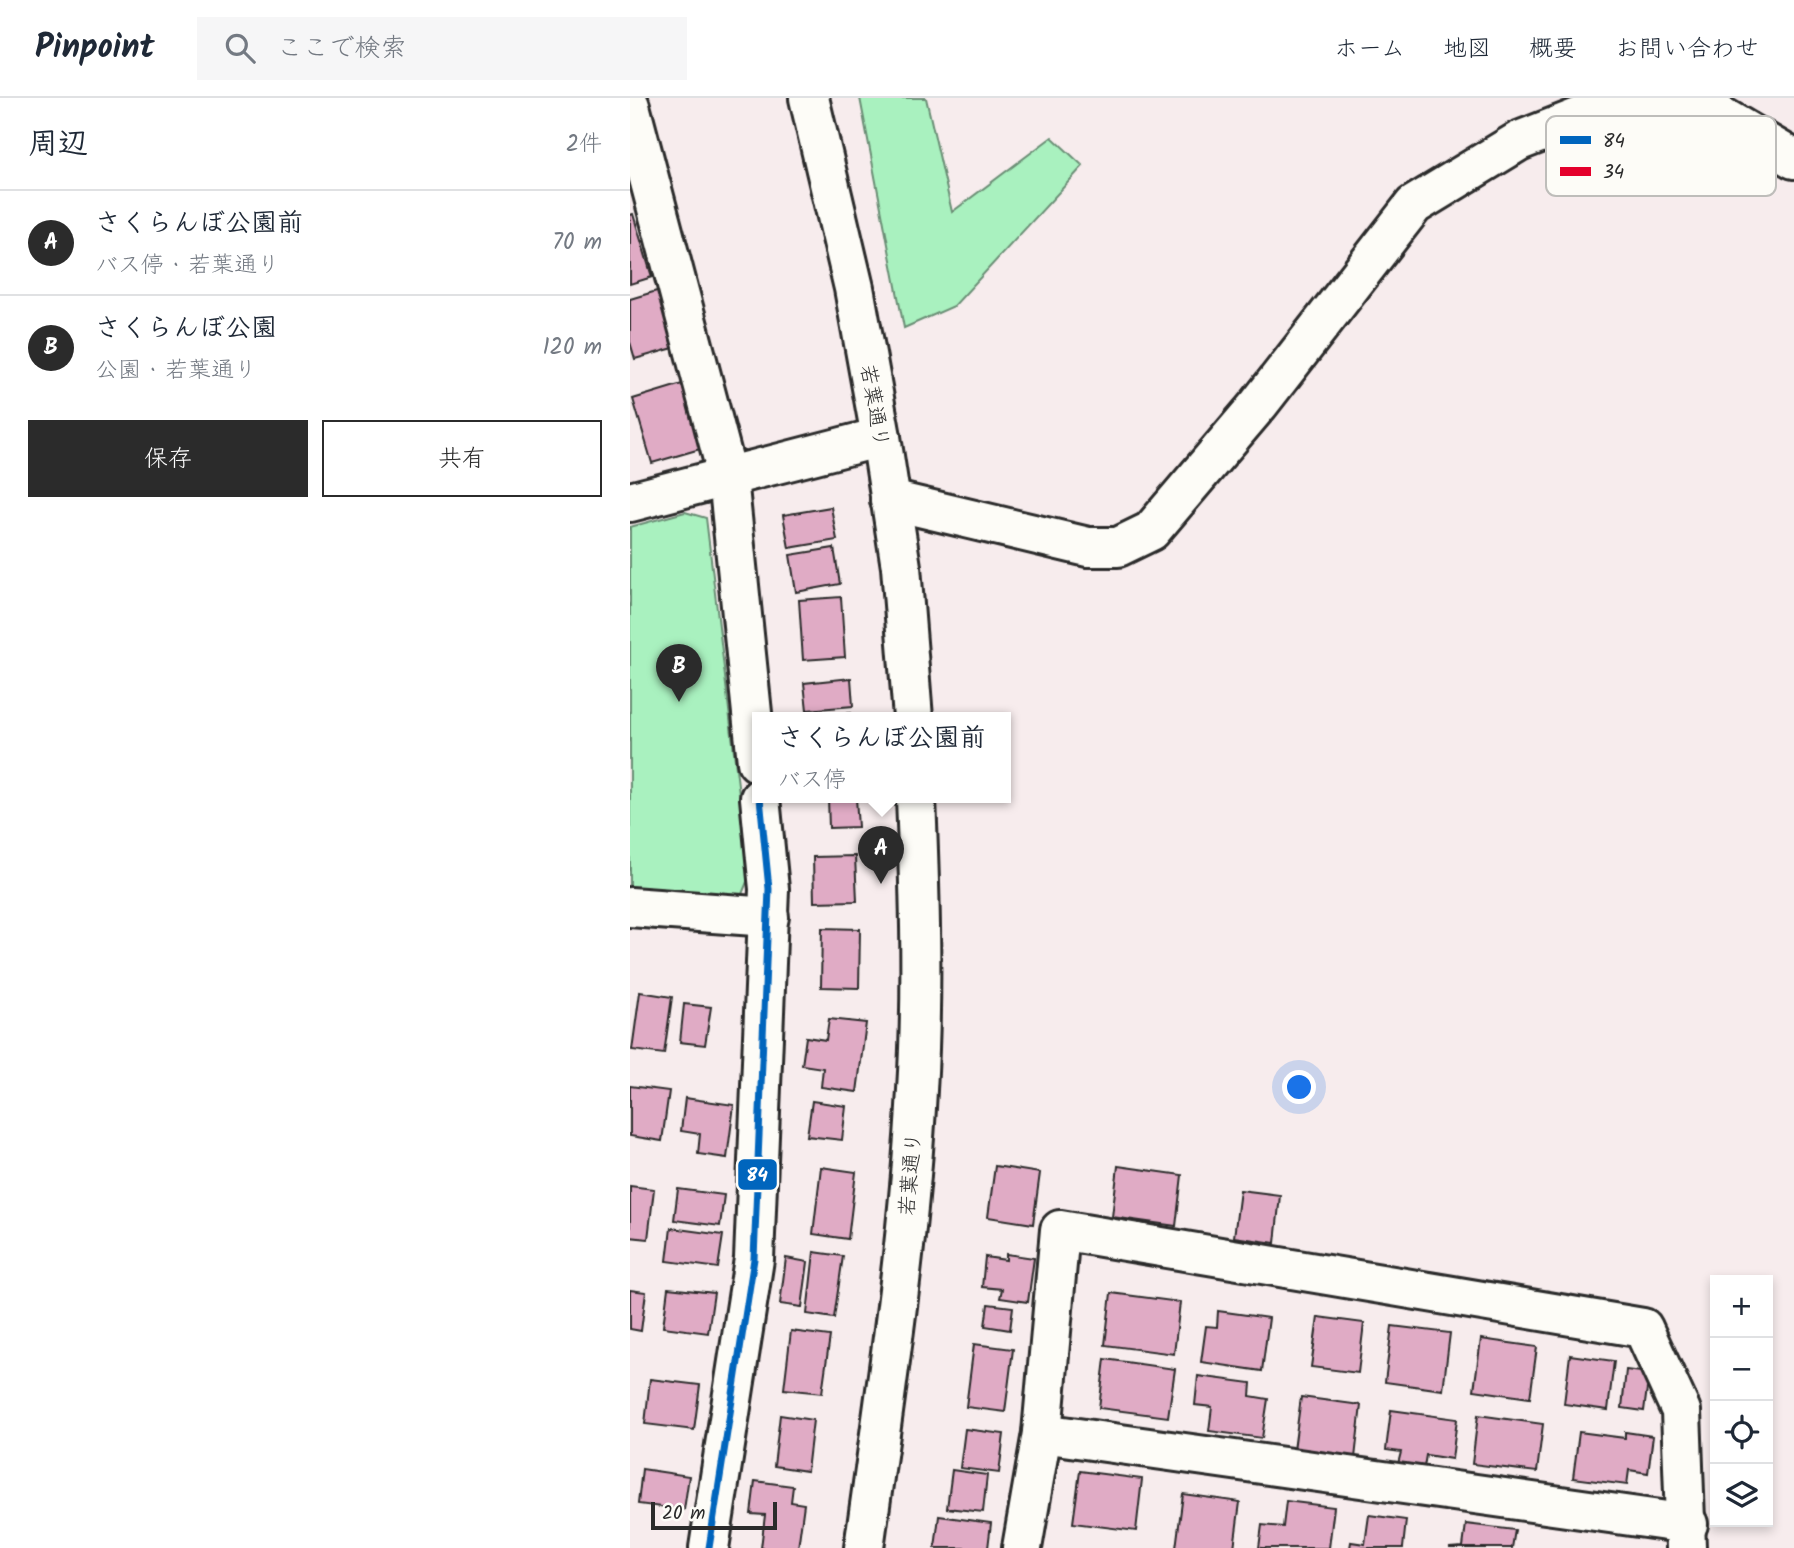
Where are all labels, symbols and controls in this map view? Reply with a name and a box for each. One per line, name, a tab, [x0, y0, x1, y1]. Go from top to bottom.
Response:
search box	[197, 17, 687, 80]
text: Pinpoint	[35, 22, 155, 75]
text: ここで検索	[277, 28, 407, 70]
icon: search	[221, 29, 259, 67]
text: ホーム	[1334, 30, 1405, 69]
text: 地図	[1443, 30, 1491, 69]
text: 概要	[1529, 30, 1577, 69]
text: お問い合わせ	[1615, 30, 1759, 69]
legend	[1546, 116, 1776, 196]
text: 周辺	[28, 121, 88, 169]
text: 2件	[566, 127, 602, 163]
text: 84	[1603, 127, 1625, 157]
text: 34	[1603, 158, 1624, 188]
text: さくらんぼ公園前	[95, 203, 303, 245]
text: A	[44, 225, 58, 261]
text: 70 m	[552, 225, 602, 261]
text: バス停 · 若葉通り	[95, 248, 280, 284]
text: さくらんぼ公園	[95, 308, 277, 350]
text: B	[44, 330, 58, 366]
text: 120 m	[542, 330, 602, 366]
text: 公園 · 若葉通り	[95, 353, 257, 389]
street label: 若葉通り	[850, 362, 897, 450]
button: 保存	[28, 420, 308, 497]
button: 共有	[322, 420, 602, 497]
pin: B	[656, 644, 702, 702]
popup	[752, 712, 1011, 803]
text: さくらんぼ公園前	[777, 718, 986, 760]
text: バス停	[777, 763, 846, 799]
pin: A	[858, 826, 904, 884]
your location	[1282, 1070, 1316, 1104]
street label: 若葉通り	[891, 1131, 932, 1217]
line badge: 84	[737, 1158, 778, 1191]
text: 84	[746, 1161, 768, 1191]
map controls	[1710, 1275, 1773, 1527]
button: +	[1710, 1275, 1773, 1338]
button: −	[1710, 1338, 1773, 1401]
button: locate	[1710, 1401, 1773, 1464]
button: layers	[1710, 1464, 1773, 1527]
scale bar	[651, 1499, 777, 1531]
text: 20 m	[662, 1499, 705, 1529]

